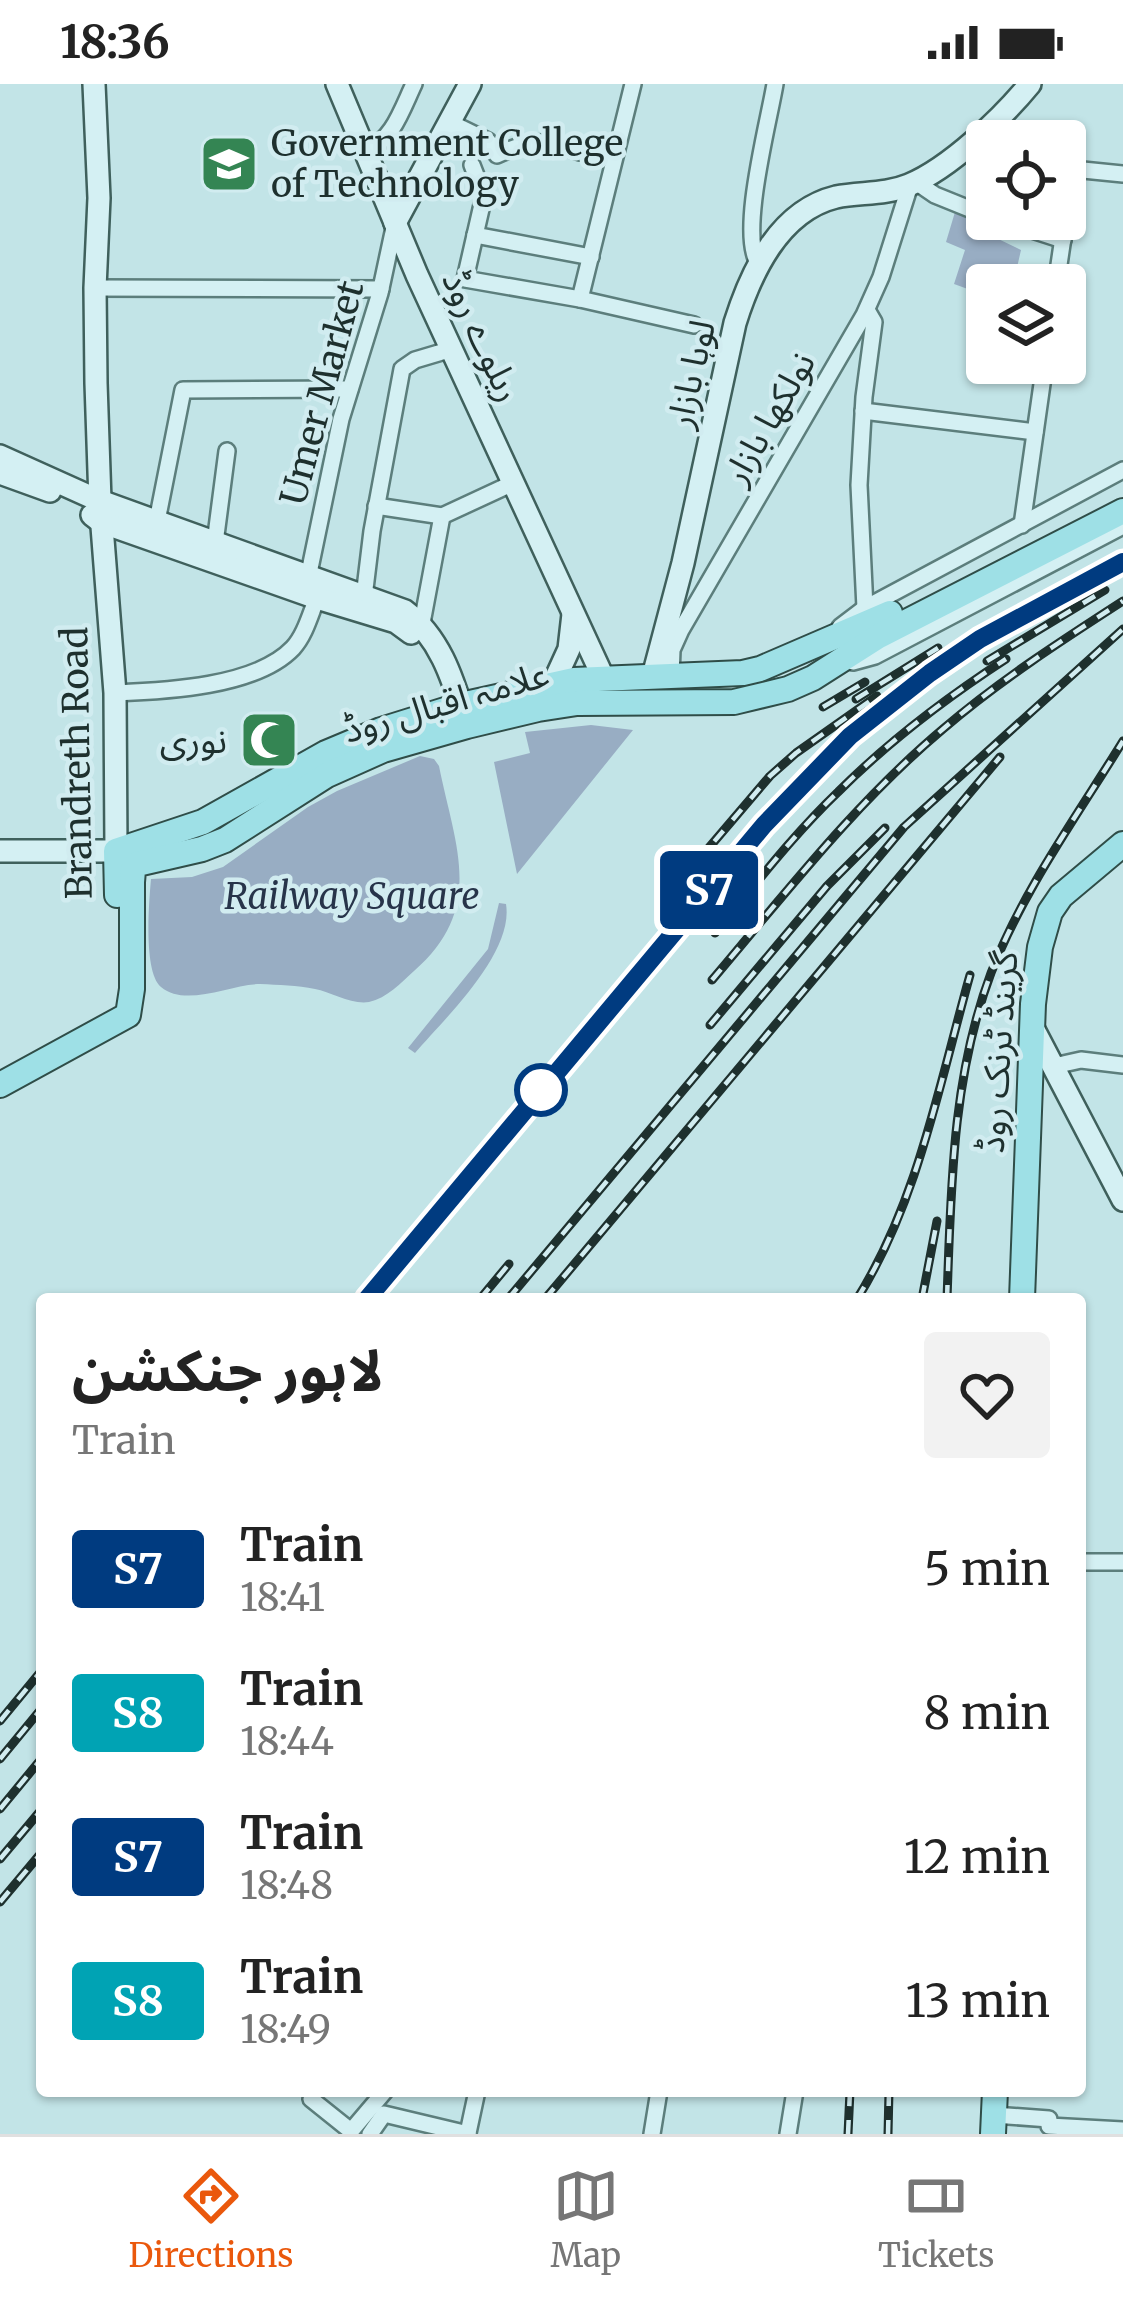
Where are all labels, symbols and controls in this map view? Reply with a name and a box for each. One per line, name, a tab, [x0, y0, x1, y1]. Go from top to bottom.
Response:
text: 18:36	[60, 14, 170, 70]
map controls	[966, 120, 1086, 384]
button: locate	[966, 120, 1086, 240]
place label: Government College of Technology	[271, 121, 623, 207]
school or university icon: Government College of Technology	[198, 133, 260, 195]
street label: ریلوے روڈ	[432, 263, 532, 409]
button: layers	[966, 264, 1086, 384]
street label: Umer Market	[270, 276, 374, 510]
street label: لوہا بازار	[657, 316, 725, 433]
street label: نولکھا بازار	[713, 344, 825, 493]
street label: Brandreth Road	[52, 626, 102, 900]
street label: علامہ اقبال روڈ	[338, 651, 554, 753]
mosque icon: نوری	[238, 709, 300, 771]
place label: نوری	[160, 718, 227, 763]
line badge: S7	[655, 851, 763, 929]
text: S7	[684, 864, 734, 916]
park label: Railway Square	[224, 874, 480, 919]
street label: گرینڈ ٹرنک روڈ	[968, 948, 1028, 1155]
unlabelled marker	[516, 1065, 566, 1115]
button: heart	[924, 1332, 1050, 1458]
text: لاہور جنکشن	[72, 1335, 383, 1407]
text: Train	[72, 1416, 176, 1465]
text: Train	[240, 1517, 363, 1573]
text: 5 min	[924, 1541, 1050, 1597]
text: S7	[113, 1543, 163, 1595]
text: 18:41	[240, 1573, 325, 1622]
text: Train	[240, 1661, 363, 1717]
text: 8 min	[924, 1685, 1050, 1741]
text: S8	[112, 1687, 164, 1739]
text: 18:44	[240, 1717, 334, 1766]
text: Train	[240, 1805, 363, 1861]
text: 12 min	[904, 1829, 1050, 1885]
text: S7	[113, 1831, 163, 1883]
text: 18:48	[240, 1861, 333, 1910]
text: Train	[240, 1949, 363, 2005]
text: 13 min	[905, 1973, 1050, 2029]
text: S8	[112, 1975, 164, 2027]
text: 18:49	[240, 2005, 331, 2054]
tab: Directions	[129, 2163, 294, 2276]
tab: Map	[551, 2163, 621, 2276]
tab: Tickets	[878, 2163, 994, 2276]

